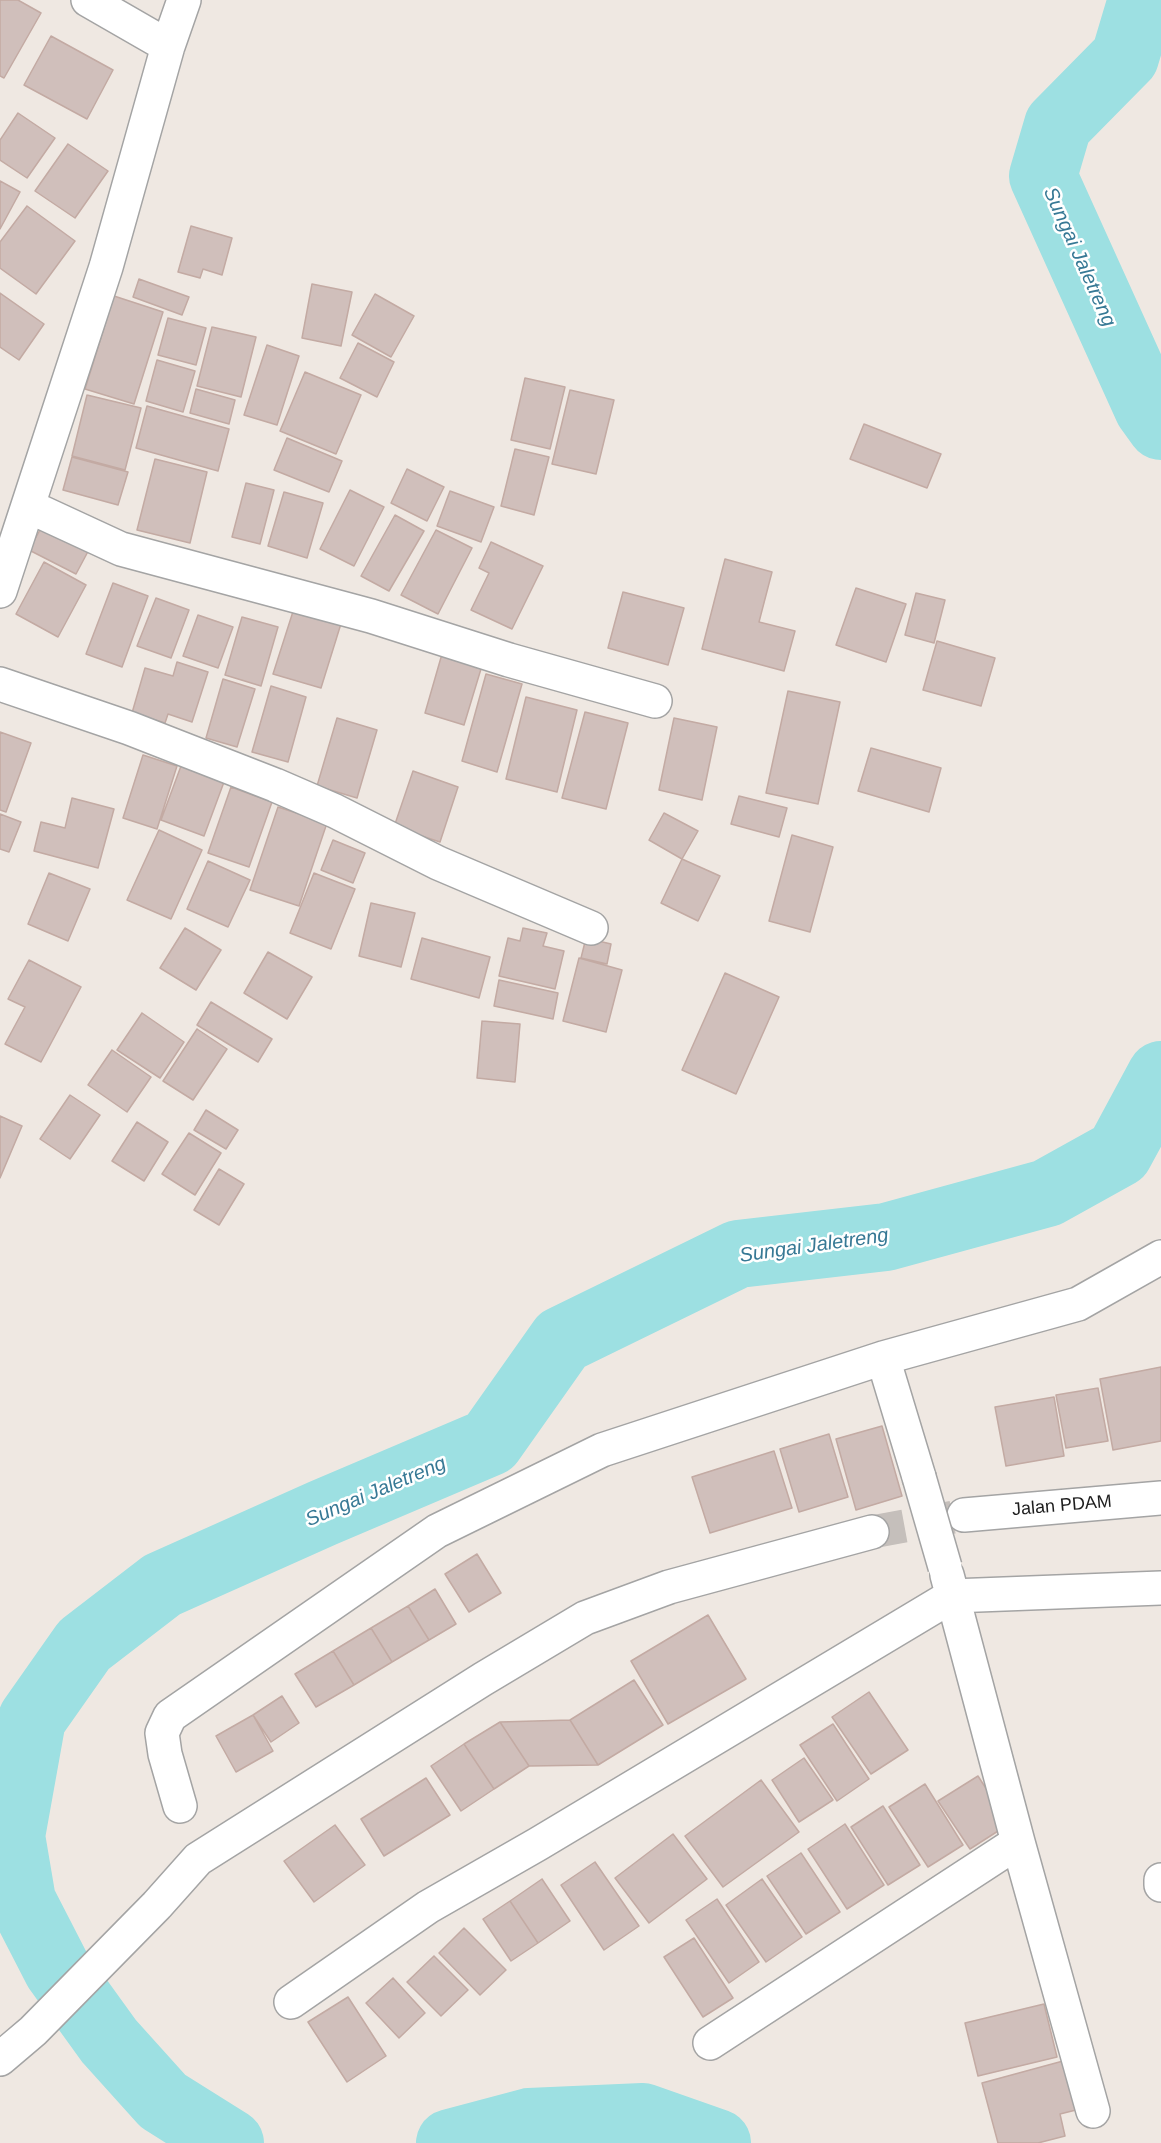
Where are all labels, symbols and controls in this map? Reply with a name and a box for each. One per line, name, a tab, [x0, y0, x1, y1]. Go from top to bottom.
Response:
water label: Sungai Jaletreng	[1038, 184, 1120, 330]
water label: Sungai Jaletreng	[738, 1224, 890, 1268]
water label: Sungai Jaletreng	[302, 1452, 450, 1532]
street label: Jalan PDAM	[1011, 1491, 1113, 1521]

